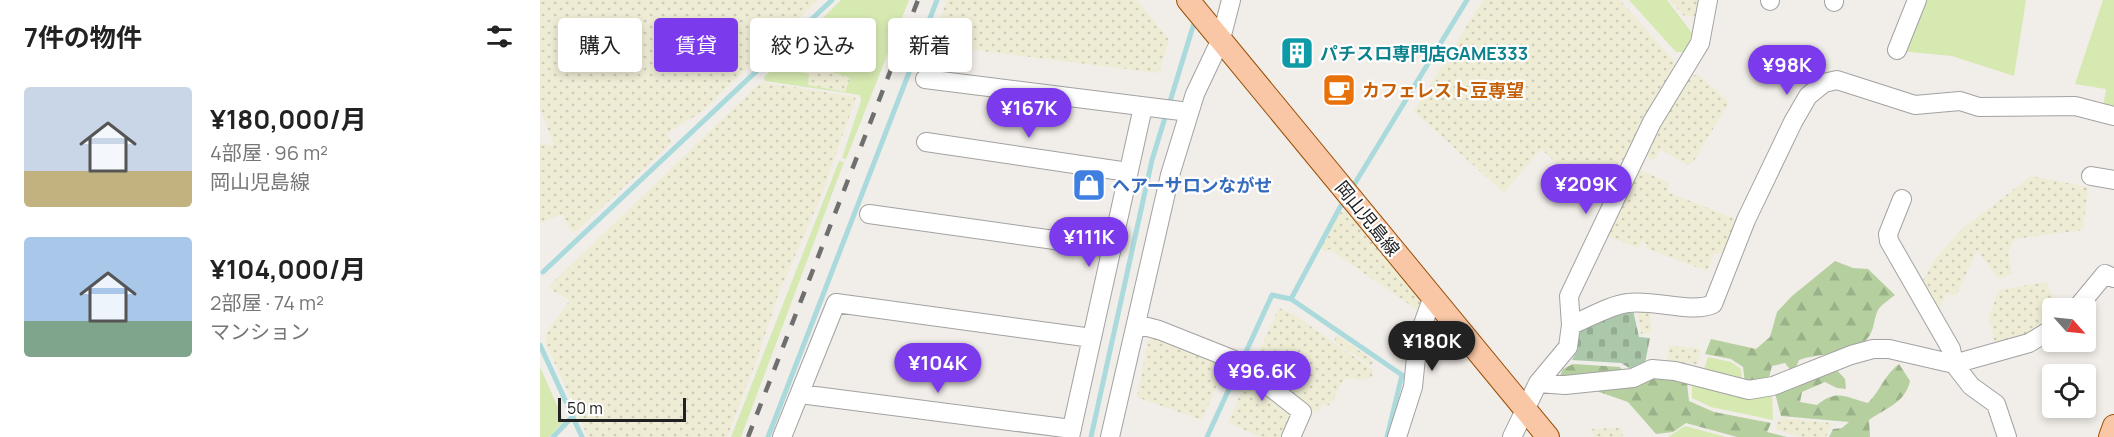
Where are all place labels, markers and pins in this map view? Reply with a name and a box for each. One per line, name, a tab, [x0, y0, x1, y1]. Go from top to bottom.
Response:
building icon: パチスロ専門店GAME333	[1279, 35, 1315, 71]
place label: パチスロ専門店GAME333	[1320, 41, 1528, 65]
pin: ¥98K	[1751, 45, 1823, 96]
cafe icon: カフェレスト豆専望	[1321, 72, 1357, 108]
place label: カフェレスト豆専望	[1362, 78, 1524, 102]
pin: ¥167K	[987, 88, 1071, 139]
pin: ¥209K	[1544, 164, 1628, 215]
shop icon: ヘアーサロンながせ	[1071, 167, 1107, 203]
place label: ヘアーサロンながせ	[1112, 173, 1273, 197]
pin: ¥111K	[1047, 217, 1131, 268]
pin: ¥180K	[1390, 321, 1474, 372]
pin: ¥104K	[896, 343, 980, 394]
pin: ¥96.6K	[1213, 351, 1311, 402]

